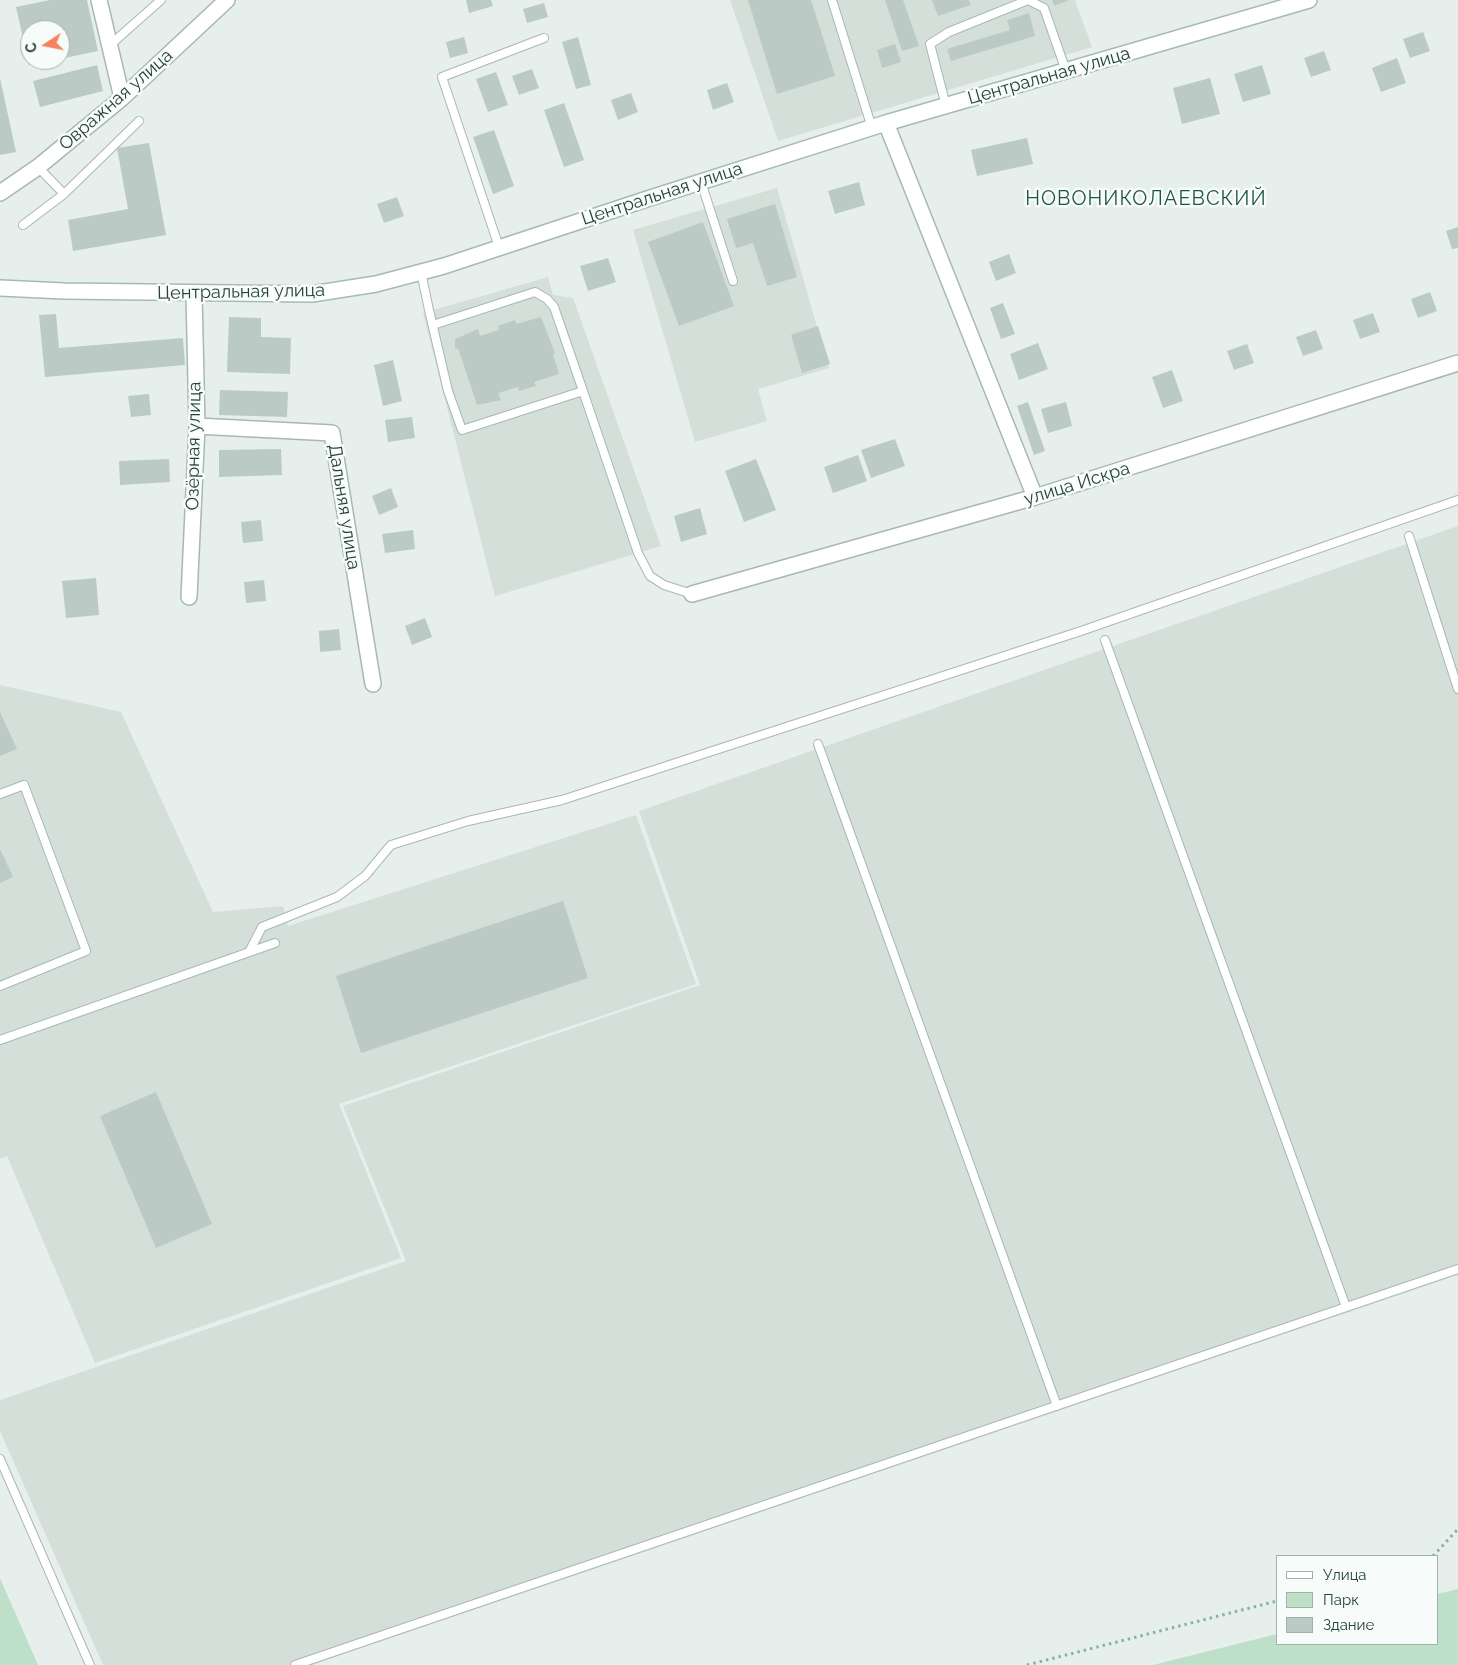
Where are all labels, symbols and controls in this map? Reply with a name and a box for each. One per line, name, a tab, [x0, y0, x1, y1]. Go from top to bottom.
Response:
north arrow	[20, 20, 70, 70]
text: С	[22, 41, 40, 54]
street label: Центральная улица	[965, 42, 1133, 110]
street label: Овражная улица	[55, 45, 177, 155]
street label: Центральная улица	[579, 158, 745, 230]
district label: НОВОНИКОЛАЕВСКИЙ	[1023, 187, 1269, 211]
street label: Центральная улица	[157, 280, 325, 304]
street label: Озёрная улица	[182, 382, 206, 510]
street label: Дальняя улица	[323, 443, 365, 571]
street label: улица Искра	[1022, 458, 1132, 510]
legend	[1276, 1555, 1438, 1645]
text: Улица	[1323, 1566, 1367, 1584]
text: Парк	[1323, 1591, 1359, 1609]
text: Здание	[1323, 1616, 1374, 1634]

